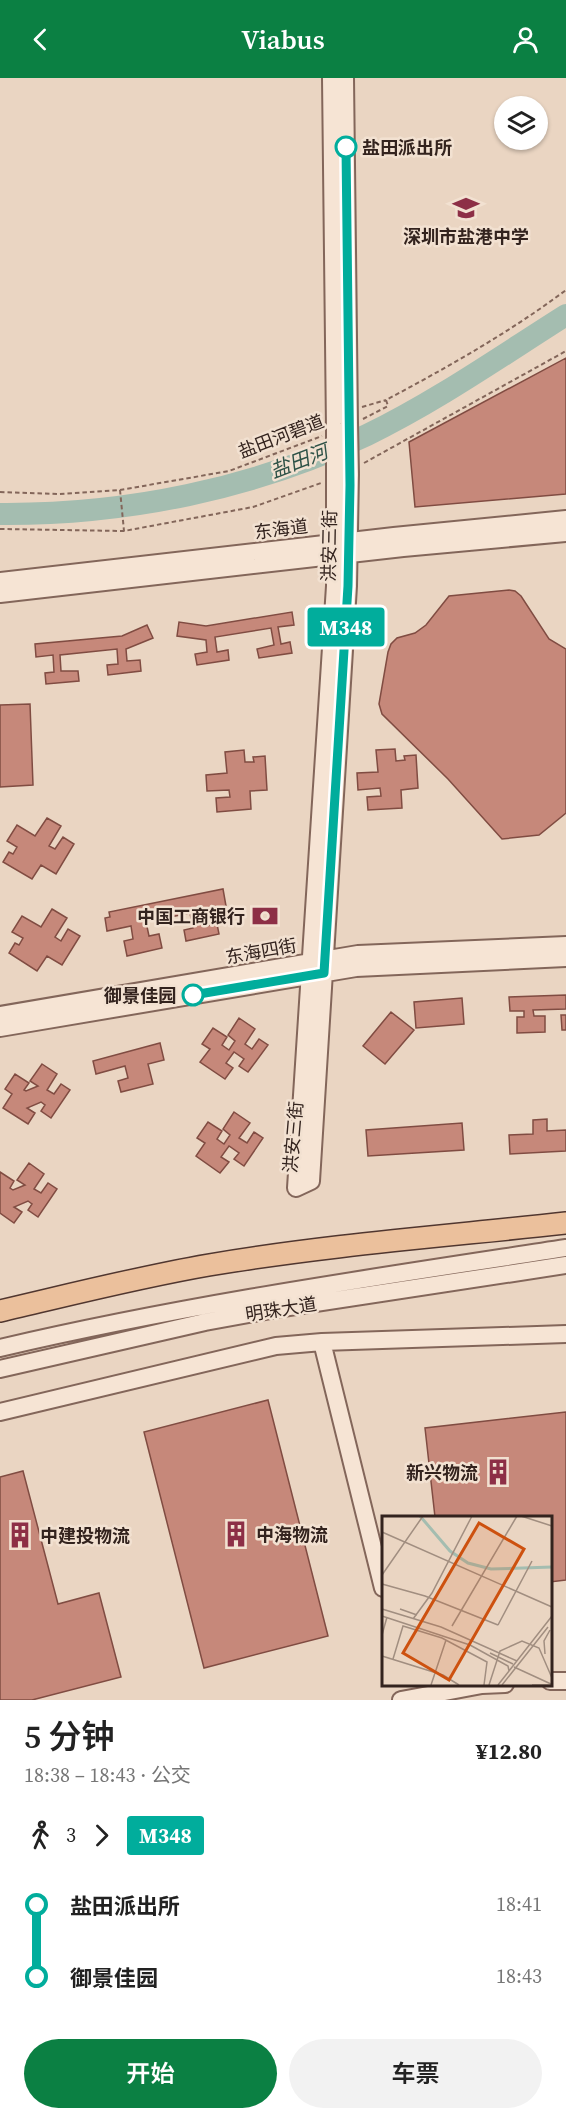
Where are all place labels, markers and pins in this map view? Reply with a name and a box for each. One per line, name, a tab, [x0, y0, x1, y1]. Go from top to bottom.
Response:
place label: 盐田派出所	[362, 135, 452, 160]
marker: 盐田派出所	[335, 136, 357, 158]
school or university icon: 深圳市盐港中学	[451, 193, 481, 223]
place label: 深圳市盐港中学	[403, 224, 529, 249]
bank icon: 中国工商银行	[250, 901, 280, 931]
place label: 中国工商银行	[137, 904, 245, 929]
place label: 御景佳园	[103, 983, 176, 1008]
marker: 御景佳园	[182, 984, 204, 1006]
building icon: 新兴物流	[483, 1457, 513, 1487]
place label: 新兴物流	[406, 1460, 478, 1485]
building icon: 中海物流	[221, 1519, 251, 1549]
building icon: 中建投物流	[5, 1520, 35, 1550]
place label: 中海物流	[256, 1522, 328, 1547]
place label: 中建投物流	[40, 1523, 130, 1548]

